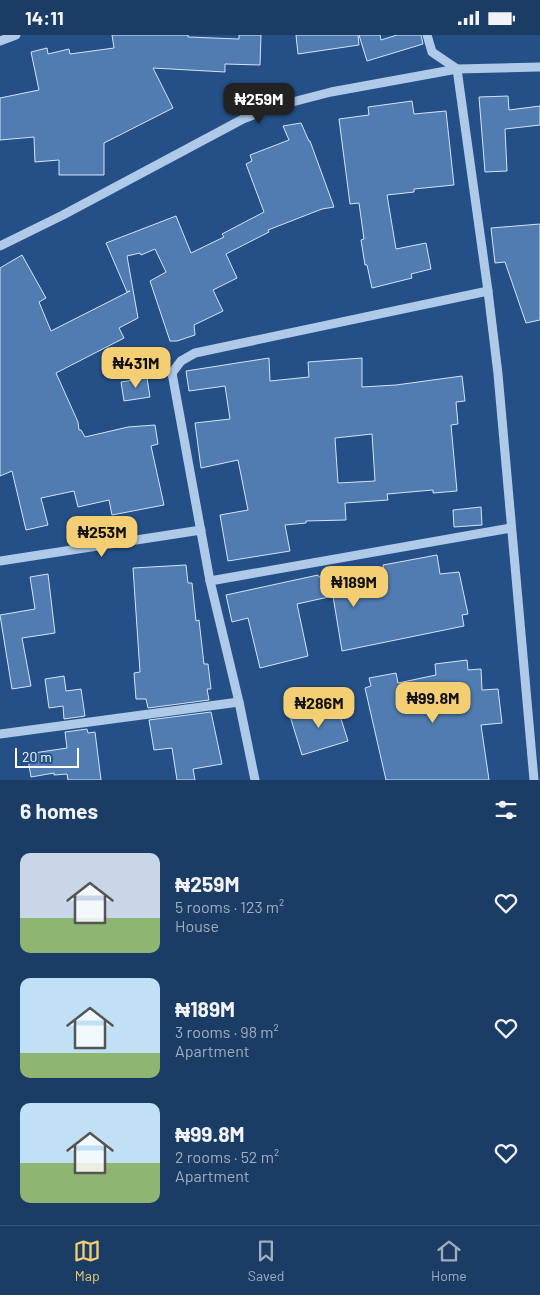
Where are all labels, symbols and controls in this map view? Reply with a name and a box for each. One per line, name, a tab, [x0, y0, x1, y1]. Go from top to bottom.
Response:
text: 14:11	[25, 6, 64, 29]
pin: ₦259M	[224, 83, 294, 125]
text: ₦259M	[234, 89, 284, 108]
pin: ₦431M	[101, 347, 171, 389]
text: ₦431M	[113, 353, 159, 372]
pin: ₦253M	[67, 515, 137, 558]
text: ₦253M	[77, 522, 127, 541]
pin: ₦189M	[319, 565, 389, 608]
text: ₦189M	[331, 572, 377, 591]
pin: ₦99.8M	[392, 681, 474, 724]
pin: ₦286M	[284, 687, 354, 729]
text: ₦99.8M	[407, 688, 459, 707]
text: ₦286M	[294, 693, 344, 712]
scale bar	[15, 745, 79, 768]
text: 20 m	[22, 748, 52, 765]
icon: filters	[492, 796, 520, 824]
text: 6 homes	[20, 798, 98, 823]
text: ₦259M	[175, 871, 239, 896]
icon: home	[60, 873, 120, 933]
icon: heart	[492, 889, 520, 917]
text: 5 rooms · 123 m²	[175, 897, 284, 916]
text: House	[175, 916, 219, 935]
text: ₦189M	[175, 996, 235, 1021]
icon: home	[60, 998, 120, 1058]
icon: heart	[492, 1014, 520, 1042]
text: 3 rooms · 98 m²	[175, 1022, 279, 1041]
text: Apartment	[175, 1041, 250, 1060]
text: ₦99.8M	[175, 1121, 245, 1146]
icon: home	[60, 1123, 120, 1183]
icon: heart	[492, 1139, 520, 1167]
text: 2 rooms · 52 m²	[175, 1147, 279, 1166]
text: Apartment	[175, 1166, 250, 1185]
tab: Map	[73, 1237, 101, 1284]
tab: Saved	[248, 1237, 285, 1284]
tab: Home	[431, 1237, 467, 1284]

